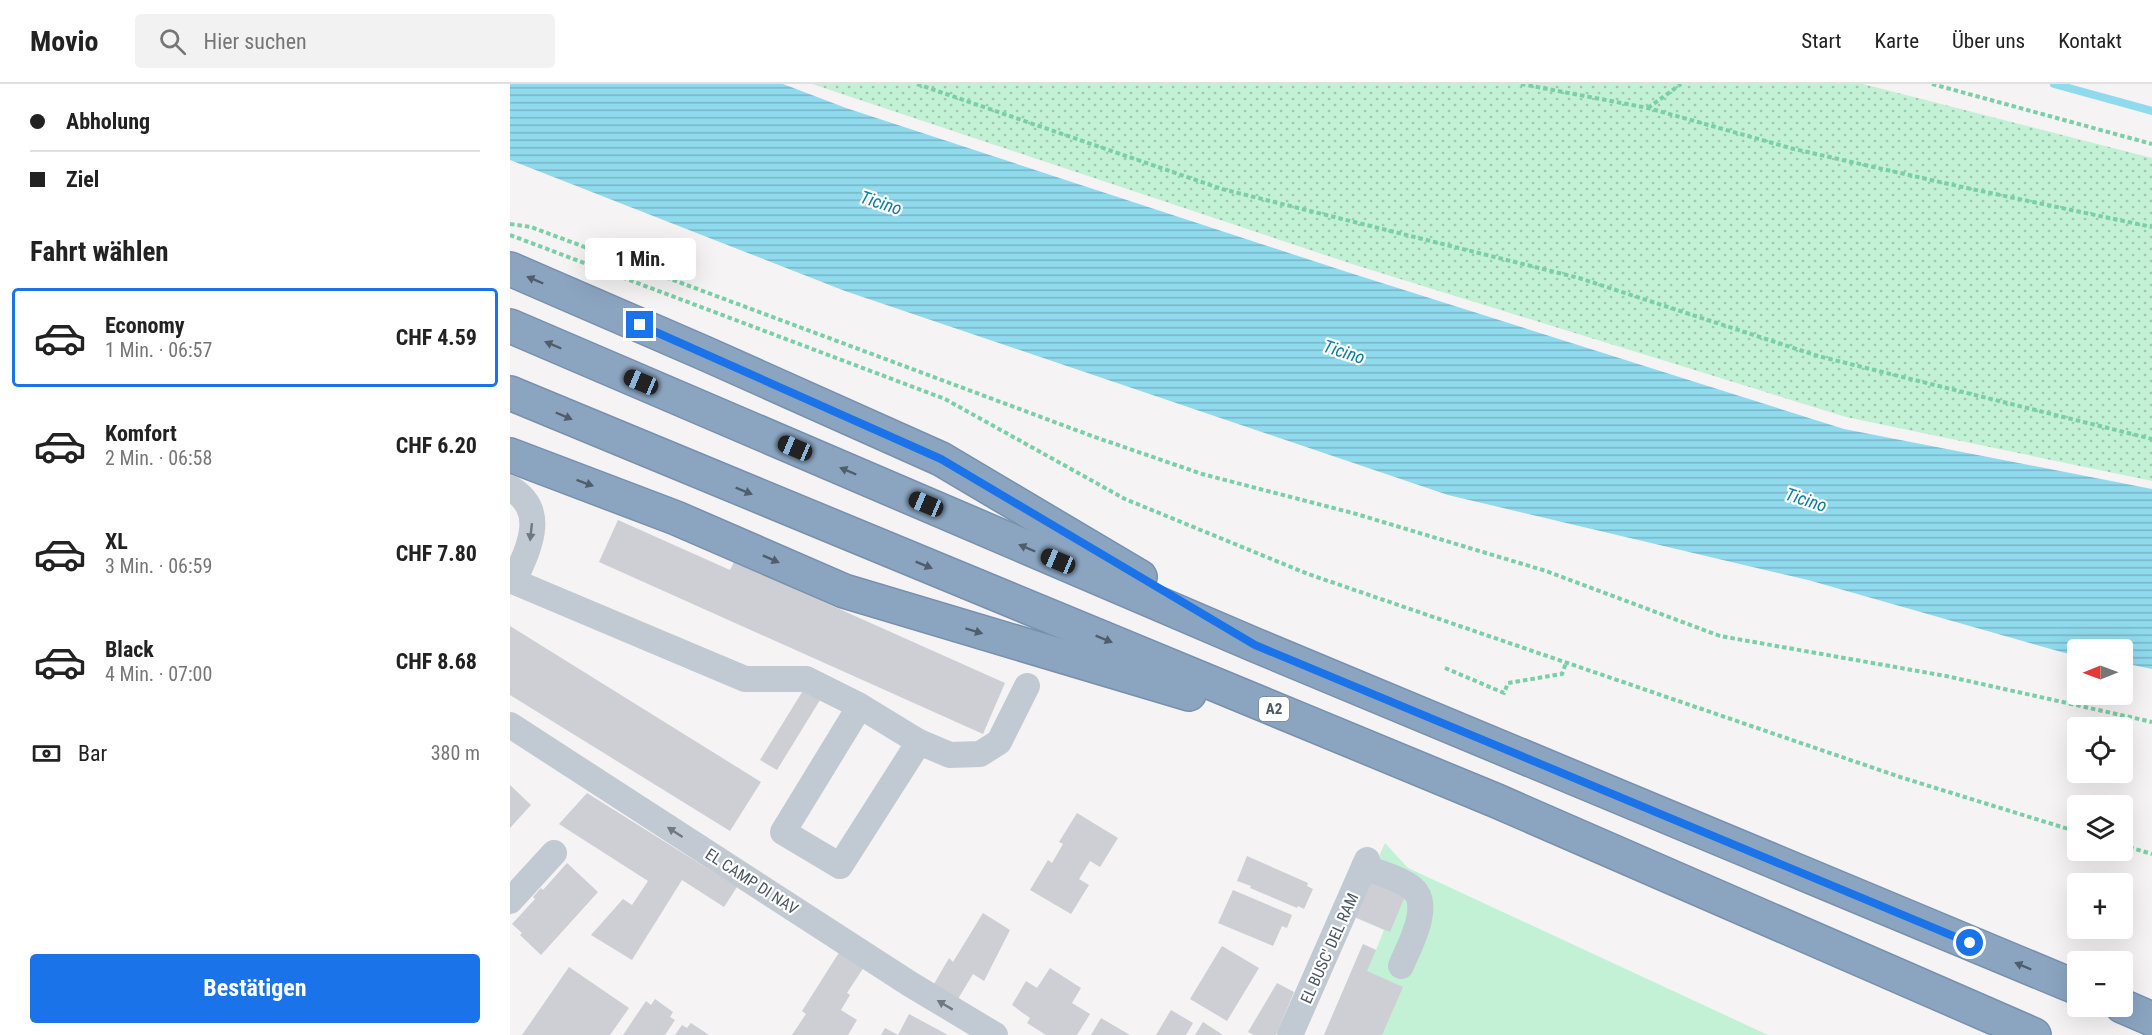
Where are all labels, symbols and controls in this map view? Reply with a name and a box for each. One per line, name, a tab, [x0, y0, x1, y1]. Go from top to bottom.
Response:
search box	[135, 14, 555, 68]
text: Movio	[30, 25, 99, 58]
icon: search	[156, 25, 189, 58]
text: Hier suchen	[204, 29, 307, 54]
text: Start	[1801, 29, 1842, 53]
text: Karte	[1875, 29, 1919, 53]
text: Über uns	[1952, 29, 2025, 53]
text: Kontakt	[2058, 29, 2122, 53]
text: Abholung	[66, 109, 150, 134]
text: Ziel	[66, 167, 99, 192]
water label: Ticino	[858, 186, 905, 219]
text: Fahrt wählen	[30, 236, 169, 268]
callout: 1 Min.	[584, 238, 696, 280]
text: 1 Min.	[615, 247, 666, 271]
one-way arrow	[526, 274, 544, 284]
icon: car	[33, 311, 87, 365]
route end	[626, 311, 653, 338]
text: Economy	[105, 313, 185, 338]
text: CHF 4.59	[396, 325, 477, 350]
water label: Ticino	[1321, 335, 1368, 368]
text: 1 Min. · 06:57	[105, 338, 212, 362]
one-way arrow	[545, 340, 562, 349]
car	[621, 367, 661, 397]
one-way arrow	[555, 411, 573, 421]
icon: car	[33, 419, 87, 473]
text: Komfort	[105, 421, 177, 446]
text: CHF 6.20	[396, 433, 477, 458]
car	[775, 433, 815, 463]
text: 2 Min. · 06:58	[105, 446, 212, 470]
one-way arrow	[839, 466, 857, 476]
one-way arrow	[576, 478, 594, 488]
water label: Ticino	[1783, 483, 1830, 516]
one-way arrow	[735, 487, 753, 496]
car	[906, 489, 946, 519]
one-way arrow	[526, 522, 536, 541]
icon: car	[33, 527, 87, 581]
text: XL	[105, 529, 128, 554]
text: CHF 7.80	[396, 541, 477, 566]
one-way arrow	[1018, 543, 1036, 553]
car	[1038, 546, 1078, 576]
text: 3 Min. · 06:59	[105, 554, 212, 578]
one-way arrow	[762, 554, 780, 564]
one-way arrow	[915, 561, 933, 570]
one-way arrow	[965, 626, 983, 636]
one-way arrow	[1096, 634, 1114, 644]
icon: car	[33, 635, 87, 689]
text: Black	[105, 637, 154, 662]
north arrow	[2067, 639, 2133, 705]
map controls	[2067, 639, 2133, 1017]
text: CHF 8.68	[396, 649, 477, 674]
text: 4 Min. · 07:00	[105, 662, 212, 686]
road number: A2	[1259, 697, 1289, 721]
button: locate	[2067, 717, 2133, 783]
icon: cash	[30, 737, 63, 770]
text: Bar	[78, 741, 107, 766]
text: 380 m	[431, 741, 480, 765]
button: layers	[2067, 795, 2133, 861]
one-way arrow	[667, 826, 683, 837]
street label: EL CAMP DI NAV	[702, 844, 802, 918]
button: +	[2067, 873, 2133, 939]
street label: EL BUSC' DEL RAM	[1297, 890, 1362, 1006]
route start	[1956, 929, 1983, 956]
button: −	[2067, 951, 2133, 1017]
button: Bestätigen	[30, 954, 480, 1023]
one-way arrow	[2014, 961, 2032, 971]
one-way arrow	[937, 999, 953, 1010]

